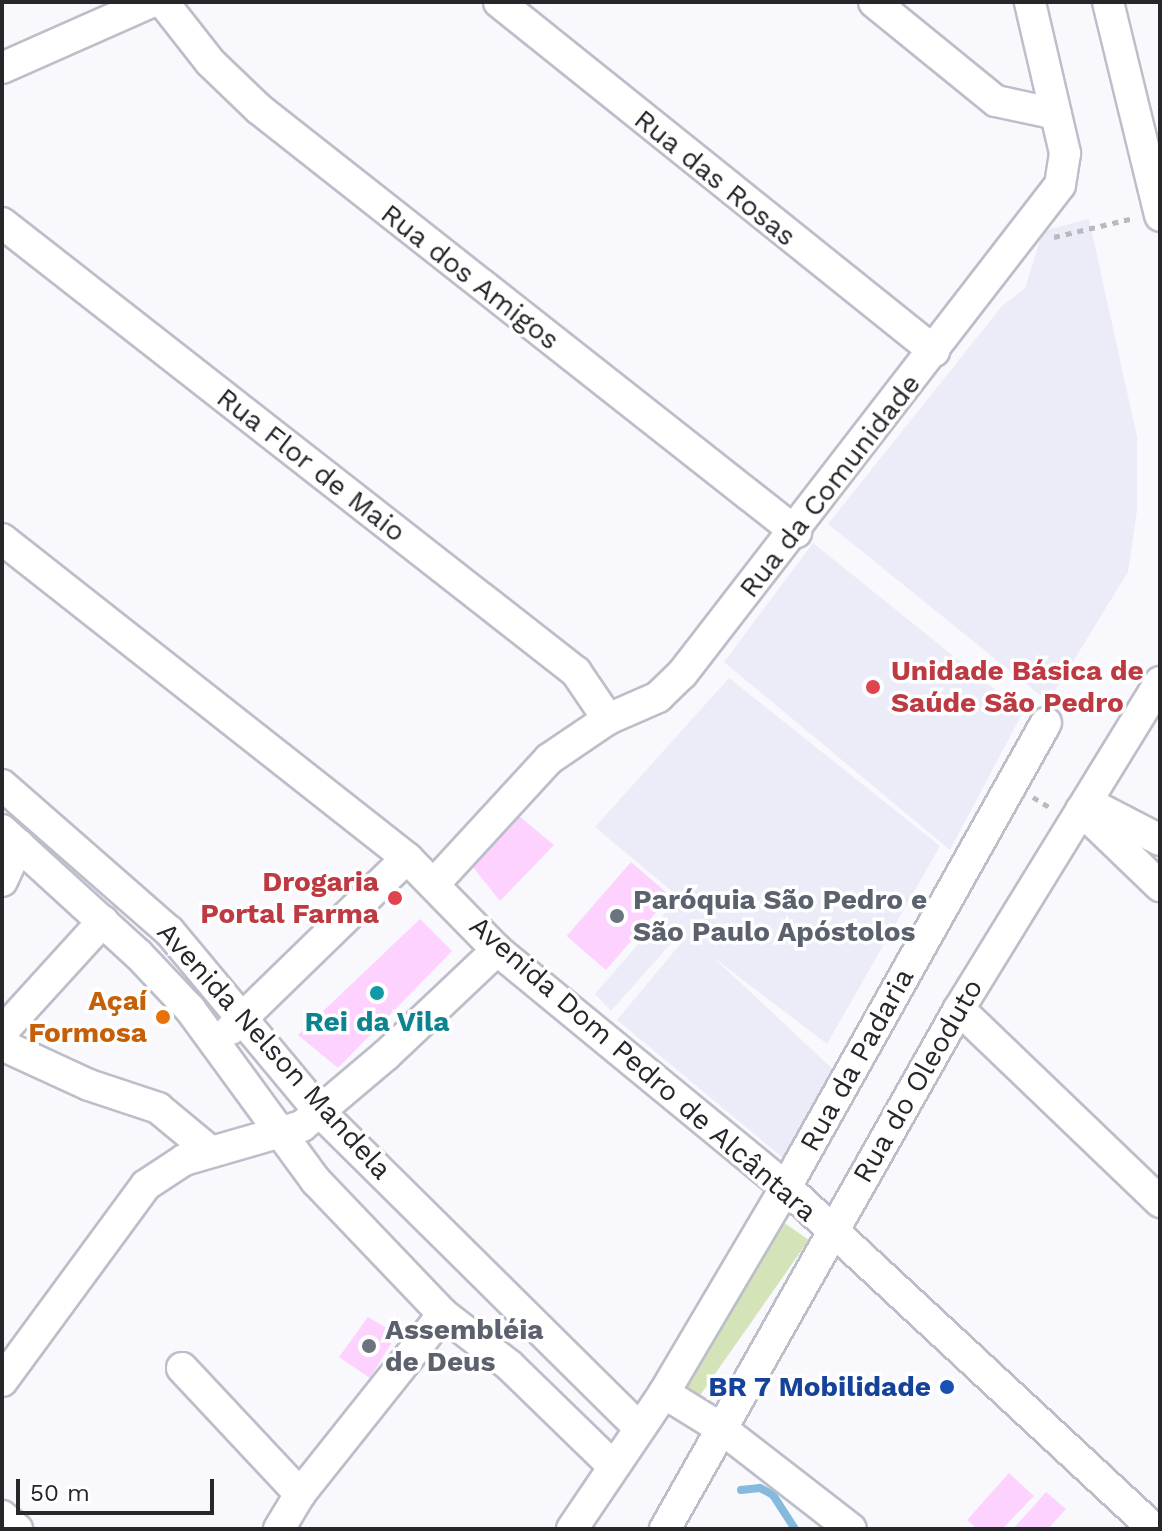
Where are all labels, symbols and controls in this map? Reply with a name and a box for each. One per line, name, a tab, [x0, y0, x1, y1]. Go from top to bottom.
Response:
street label: Rua das Rosas	[627, 102, 803, 254]
street label: Rua dos Amigos	[373, 196, 567, 358]
street label: Rua da Comunidade	[732, 367, 928, 605]
street label: Rua Flor de Maio	[209, 380, 413, 550]
place label: Unidade Básica de Saúde São Pedro	[891, 654, 1144, 720]
marker: Unidade Básica de Saúde São Pedro	[862, 676, 884, 698]
place label: Drogaria Portal Farma	[200, 865, 379, 931]
place label: Paróquia São Pedro e São Paulo Apóstolos	[633, 883, 928, 949]
marker: Drogaria Portal Farma	[386, 889, 404, 907]
marker: Paróquia São Pedro e São Paulo Apóstolos	[608, 907, 626, 925]
street label: Avenida Dom Pedro de Alcântara	[462, 909, 824, 1229]
street label: Avenida Nelson Mandela	[150, 915, 398, 1187]
street label: Rua da Padaria	[793, 962, 921, 1158]
street label: Rua do Oleoduto	[846, 973, 990, 1189]
place label: Açaí Formosa	[28, 984, 147, 1050]
marker: Rei da Vila	[368, 984, 386, 1002]
place label: Rei da Vila	[304, 1005, 450, 1039]
marker: Açaí Formosa	[154, 1008, 172, 1026]
place label: Assembléia de Deus	[385, 1313, 544, 1379]
marker: Assembléia de Deus	[360, 1337, 378, 1355]
place label: BR 7 Mobilidade	[707, 1370, 931, 1404]
marker: BR 7 Mobilidade	[938, 1378, 956, 1396]
scale bar	[20, 1463, 218, 1513]
text: 50 m	[30, 1479, 90, 1507]

